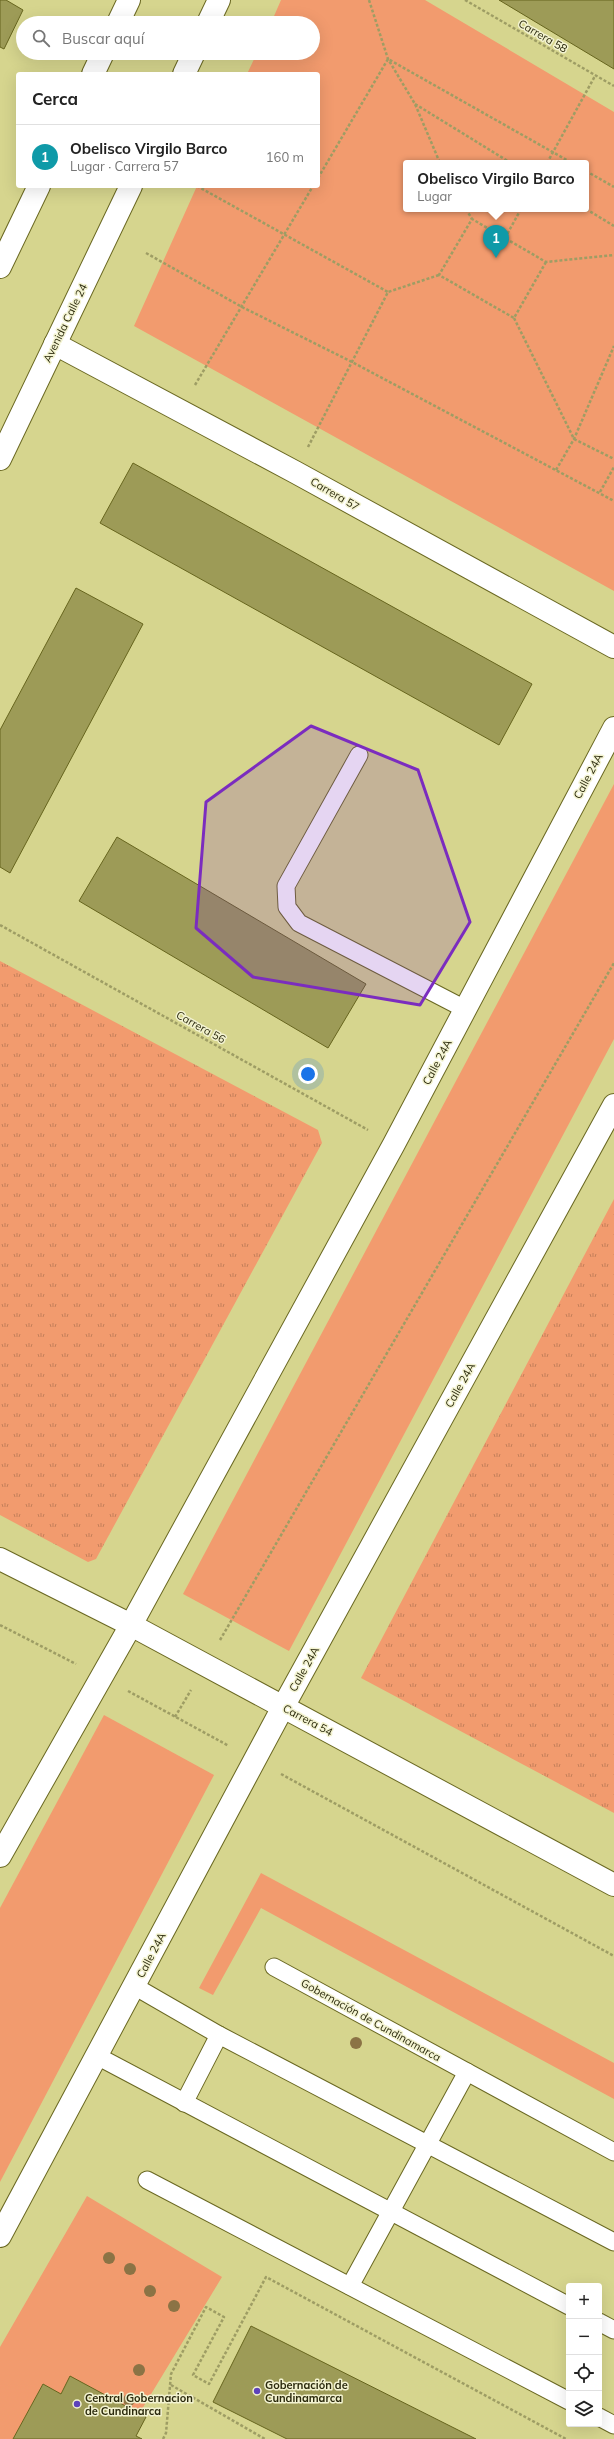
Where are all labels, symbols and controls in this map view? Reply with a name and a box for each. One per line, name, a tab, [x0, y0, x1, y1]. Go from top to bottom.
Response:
search box	[16, 16, 320, 60]
street label: Carrera 58	[516, 16, 570, 56]
icon: search	[30, 27, 52, 49]
text: Buscar aquí	[62, 29, 144, 48]
text: Cerca	[32, 88, 78, 109]
text: Obelisco Virgilo Barco	[70, 139, 227, 158]
text: 1	[41, 149, 49, 165]
text: 160 m	[266, 149, 304, 165]
text: Lugar · Carrera 57	[70, 158, 179, 174]
popup	[403, 160, 589, 212]
text: Obelisco Virgilo Barco	[417, 169, 575, 188]
text: Lugar	[417, 188, 452, 204]
pin: 1	[483, 225, 509, 258]
street label: Avenida Calle 24	[40, 281, 90, 365]
street label: Carrera 57	[308, 474, 362, 514]
street label: Calle 24A	[570, 751, 606, 801]
street label: Carrera 56	[174, 1008, 229, 1047]
street label: Calle 24A	[419, 1037, 455, 1087]
your location	[298, 1064, 318, 1084]
street label: Calle 24A	[442, 1360, 478, 1410]
street label: Calle 24A	[286, 1644, 322, 1694]
street label: Carrera 54	[281, 1701, 336, 1739]
street label: Calle 24A	[133, 1930, 169, 1980]
street label: Gobernación de Cundinamarca	[299, 1976, 443, 2064]
map controls	[566, 2283, 602, 2427]
button: +	[566, 2283, 602, 2319]
button: −	[566, 2319, 602, 2355]
button: locate	[566, 2355, 602, 2391]
place label: Gobernación de Cundinamarca	[265, 2378, 348, 2405]
marker: Gobernación de Cundinamarca	[252, 2386, 262, 2396]
place label: Central Gobernacion de Cundinarca	[85, 2391, 193, 2418]
button: layers	[566, 2391, 602, 2427]
marker: Central Gobernacion de Cundinarca	[72, 2399, 82, 2409]

